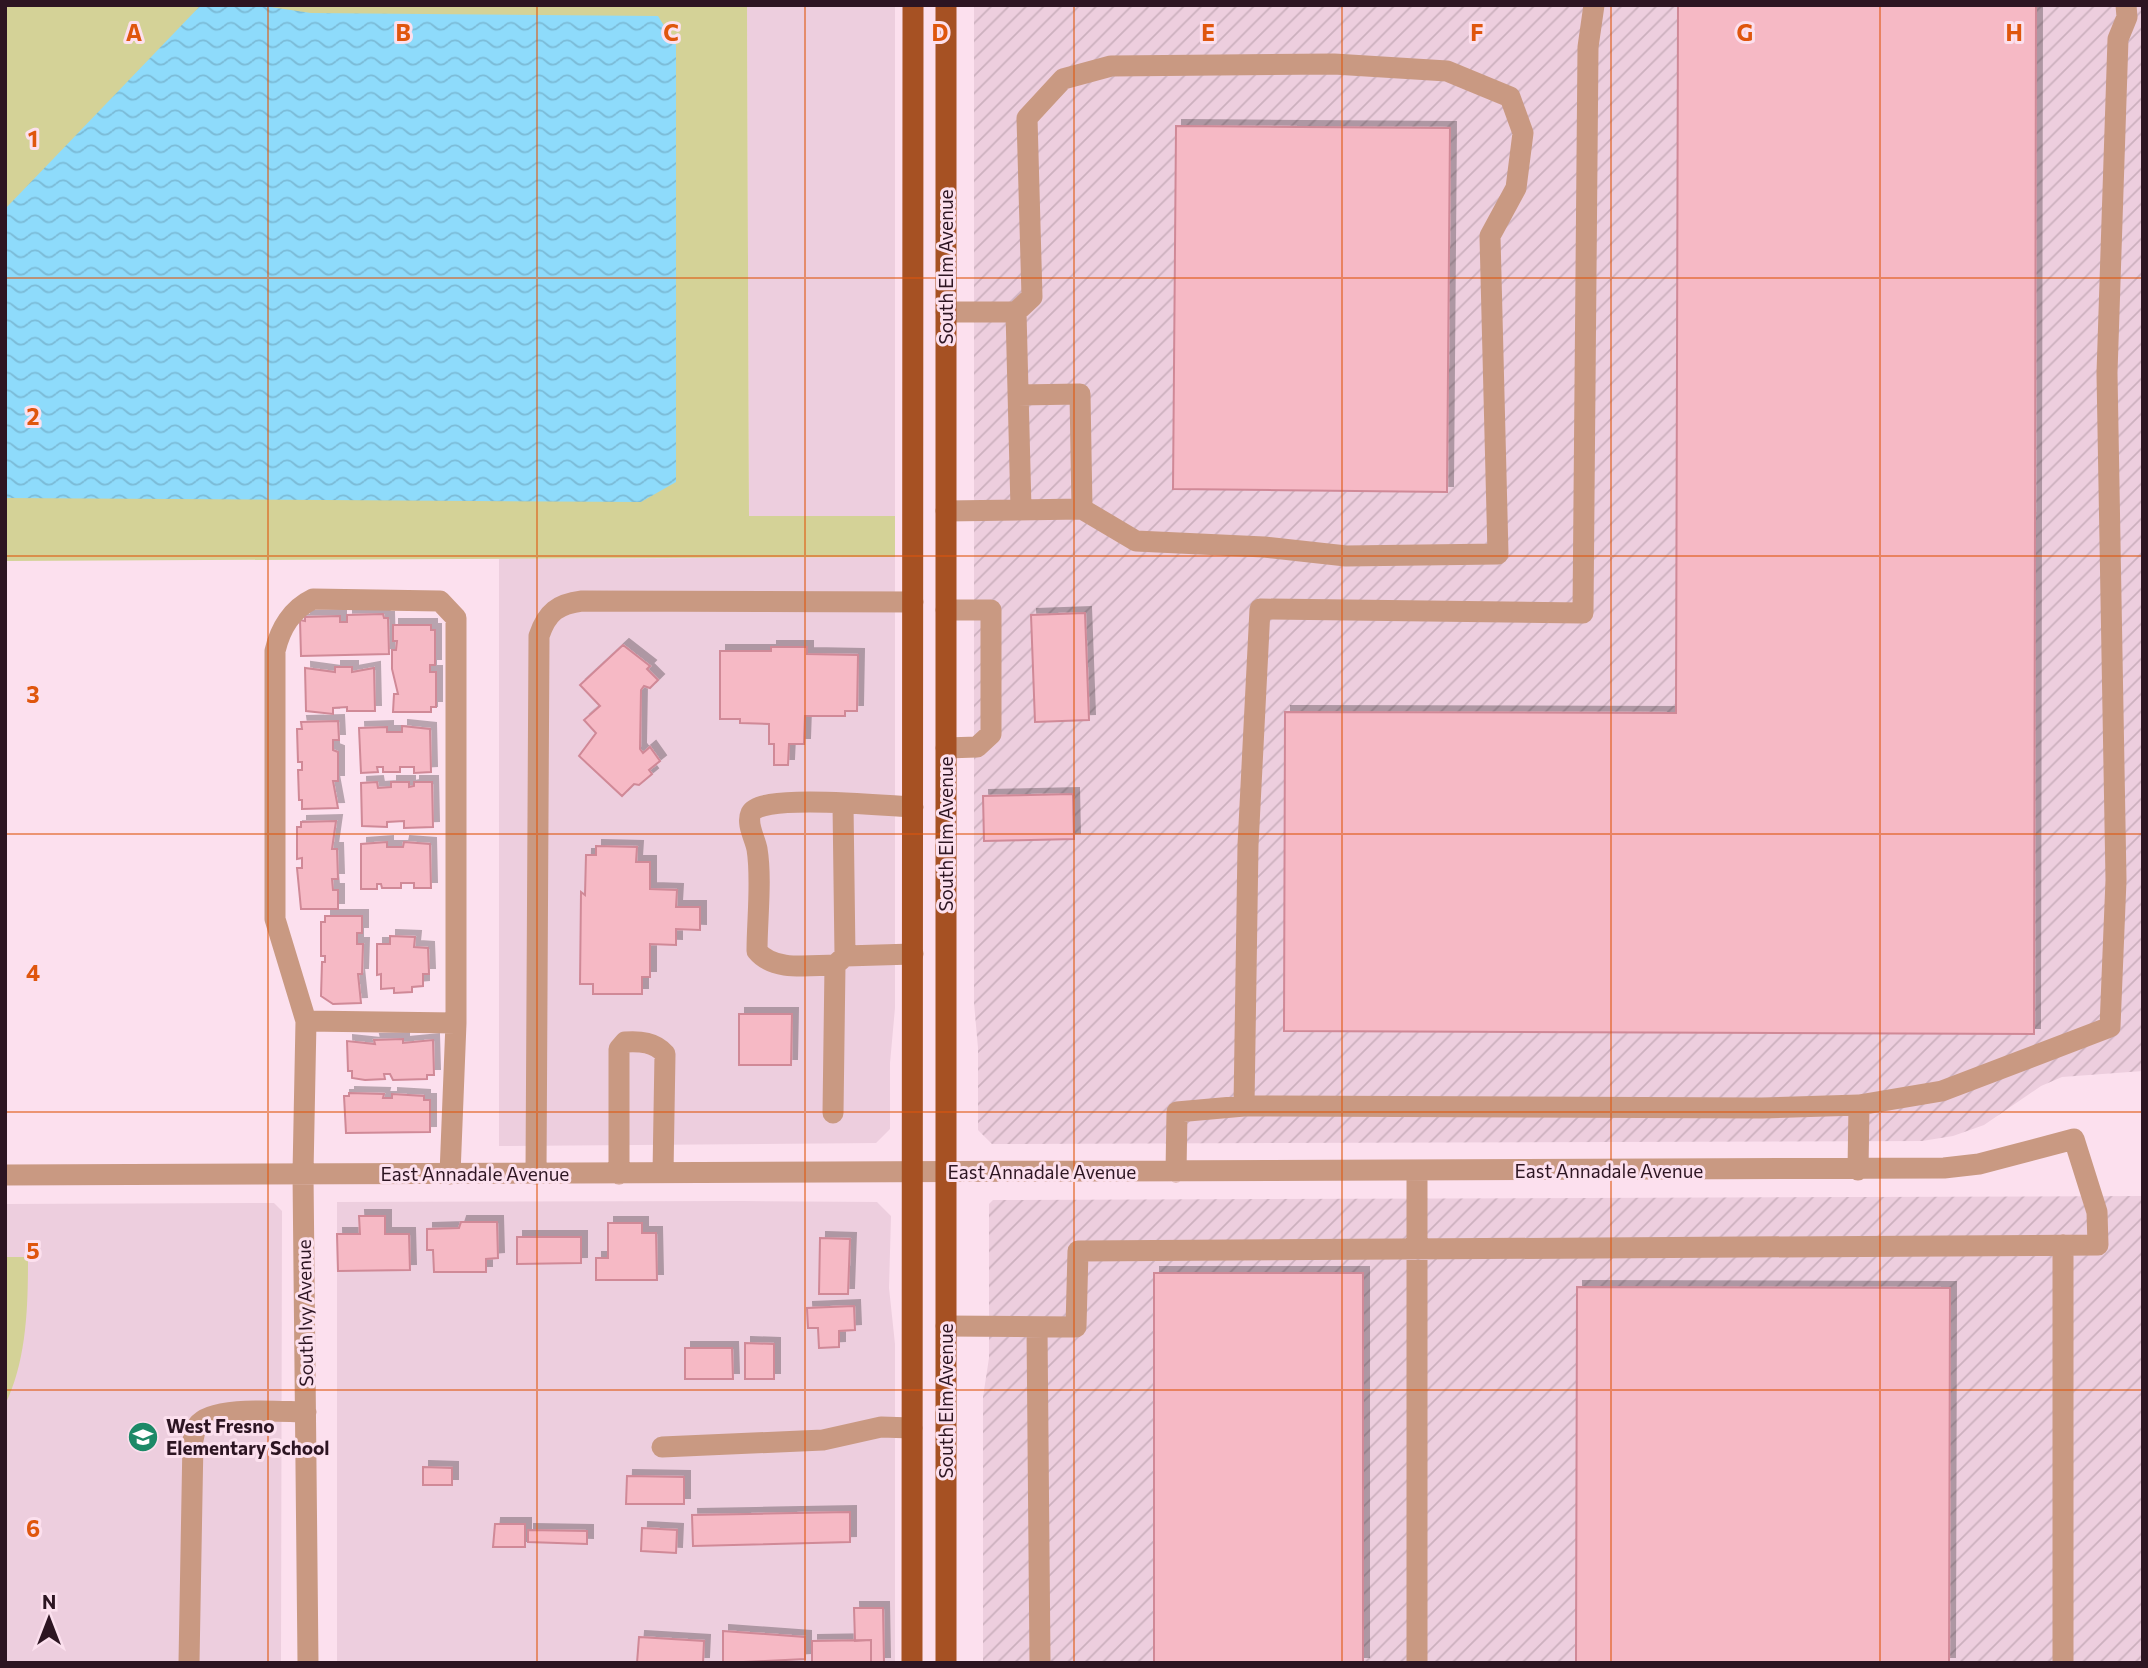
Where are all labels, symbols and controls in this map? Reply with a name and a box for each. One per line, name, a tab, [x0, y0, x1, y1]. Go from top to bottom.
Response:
text: A	[126, 18, 143, 46]
text: B	[395, 18, 411, 46]
text: C	[663, 18, 679, 46]
text: D	[932, 18, 949, 46]
text: E	[1201, 18, 1215, 46]
text: F	[1470, 18, 1484, 46]
text: G	[1737, 18, 1753, 46]
text: H	[2005, 18, 2023, 46]
text: 1	[28, 124, 38, 152]
street label: South Elm Avenue	[934, 189, 957, 345]
text: 2	[26, 402, 40, 430]
text: 3	[26, 680, 40, 708]
street label: South Elm Avenue	[934, 756, 957, 912]
text: 4	[26, 958, 40, 986]
street label: East Annadale Avenue	[1515, 1159, 1703, 1182]
street label: East Annadale Avenue	[948, 1160, 1136, 1183]
street label: East Annadale Avenue	[381, 1162, 569, 1185]
text: 5	[26, 1236, 40, 1264]
street label: South Ivy Avenue	[292, 1239, 317, 1387]
street label: South Elm Avenue	[934, 1323, 957, 1479]
place label: West Fresno Elementary School	[166, 1414, 330, 1459]
school or university icon: West Fresno Elementary School	[126, 1420, 160, 1454]
text: 6	[26, 1514, 40, 1542]
north arrow	[14, 1584, 84, 1654]
text: N	[42, 1590, 56, 1613]

